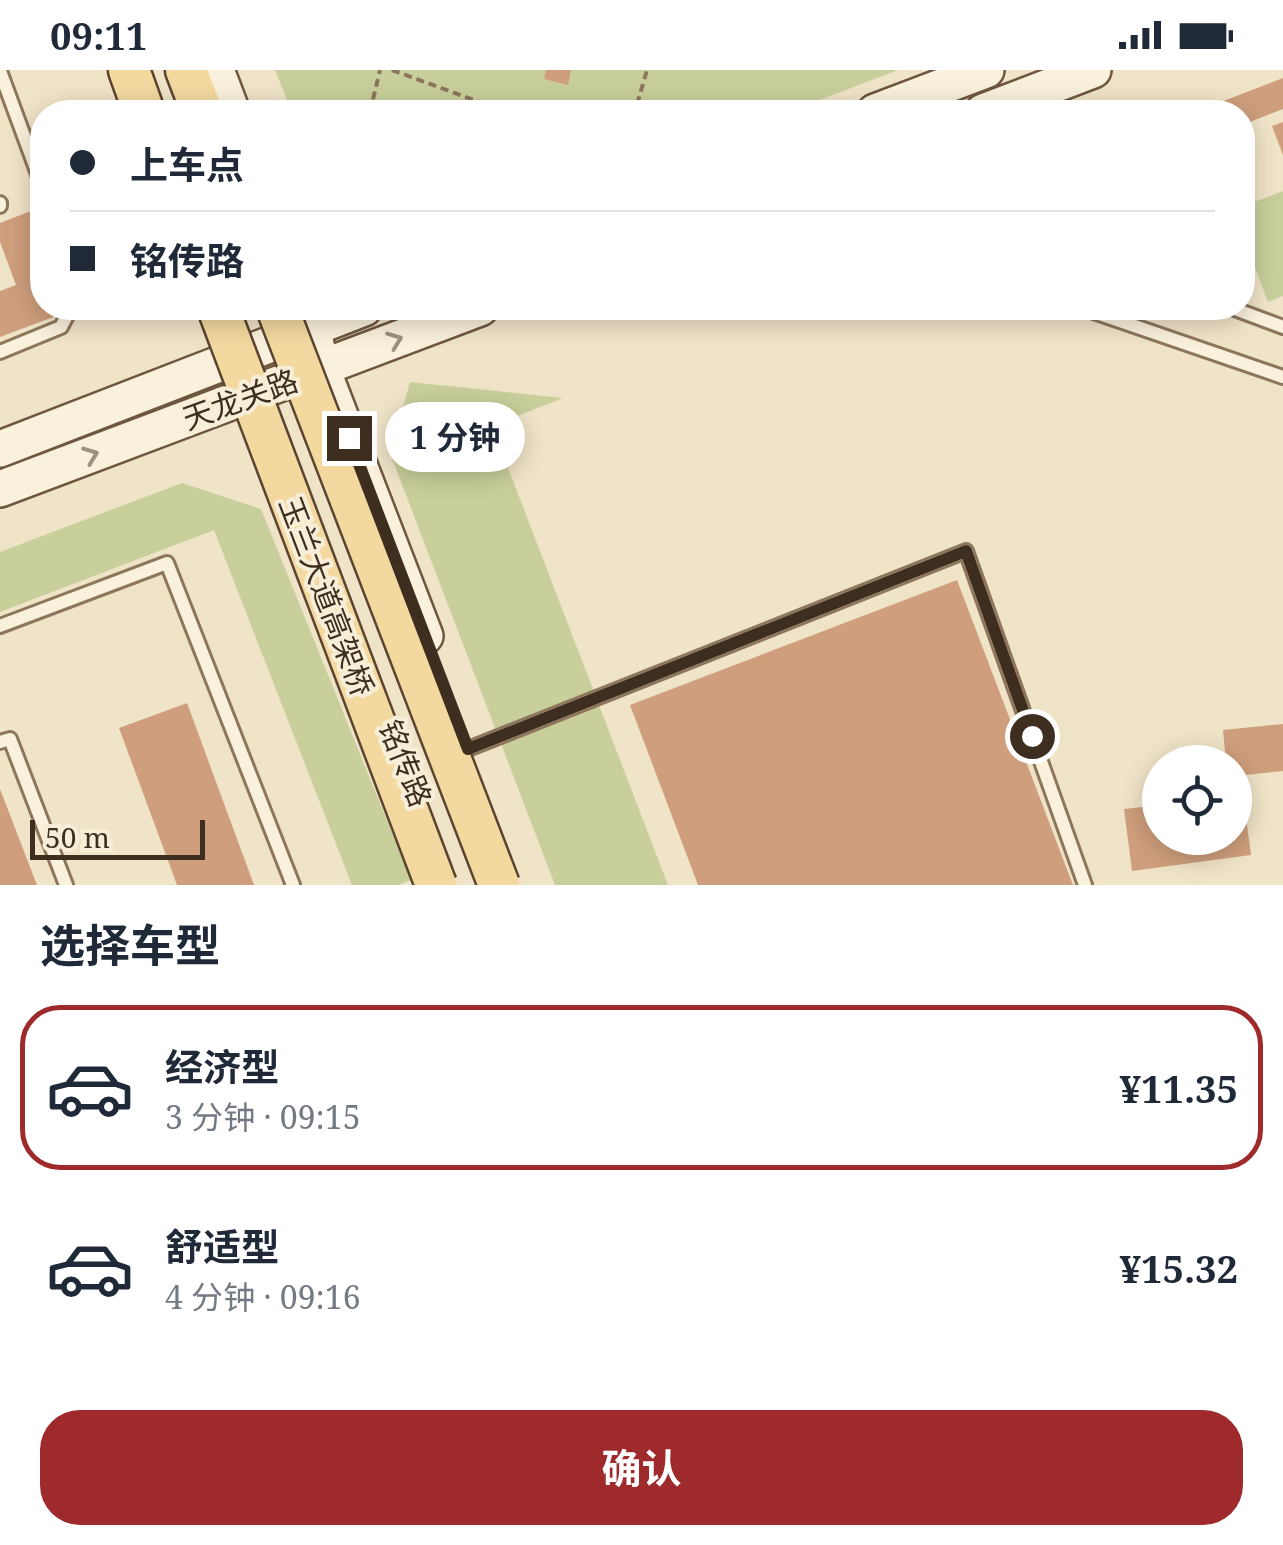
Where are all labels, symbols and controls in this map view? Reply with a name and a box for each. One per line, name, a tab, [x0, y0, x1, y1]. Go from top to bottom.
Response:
text: 09:11	[50, 9, 147, 61]
text: 上车点	[130, 138, 244, 190]
text: 铭传路	[130, 234, 244, 286]
one-way arrow	[386, 332, 403, 352]
street label: 天龙关路	[177, 359, 303, 439]
callout: 1 分钟	[384, 403, 524, 473]
text: 1 分钟	[410, 415, 500, 458]
route end	[327, 416, 372, 461]
one-way arrow	[81, 446, 99, 466]
street label: 玉兰大道高架桥	[270, 491, 384, 701]
street label: 铭传路	[370, 714, 442, 812]
route start	[1010, 714, 1055, 759]
map controls	[1142, 745, 1252, 855]
button: locate	[1142, 745, 1252, 855]
scale bar	[30, 815, 205, 860]
text: 50 m	[45, 818, 110, 856]
text: 选择车型	[40, 914, 220, 975]
text: 经济型	[165, 1040, 279, 1092]
icon: car	[45, 1043, 135, 1133]
text: ¥11.35	[1119, 1062, 1238, 1114]
text: 3 分钟 · 09:15	[165, 1095, 361, 1138]
text: 舒适型	[165, 1220, 279, 1272]
icon: car	[45, 1223, 135, 1313]
text: ¥15.32	[1119, 1242, 1238, 1294]
text: 4 分钟 · 09:16	[165, 1275, 361, 1318]
button: 确认	[40, 1410, 1243, 1525]

